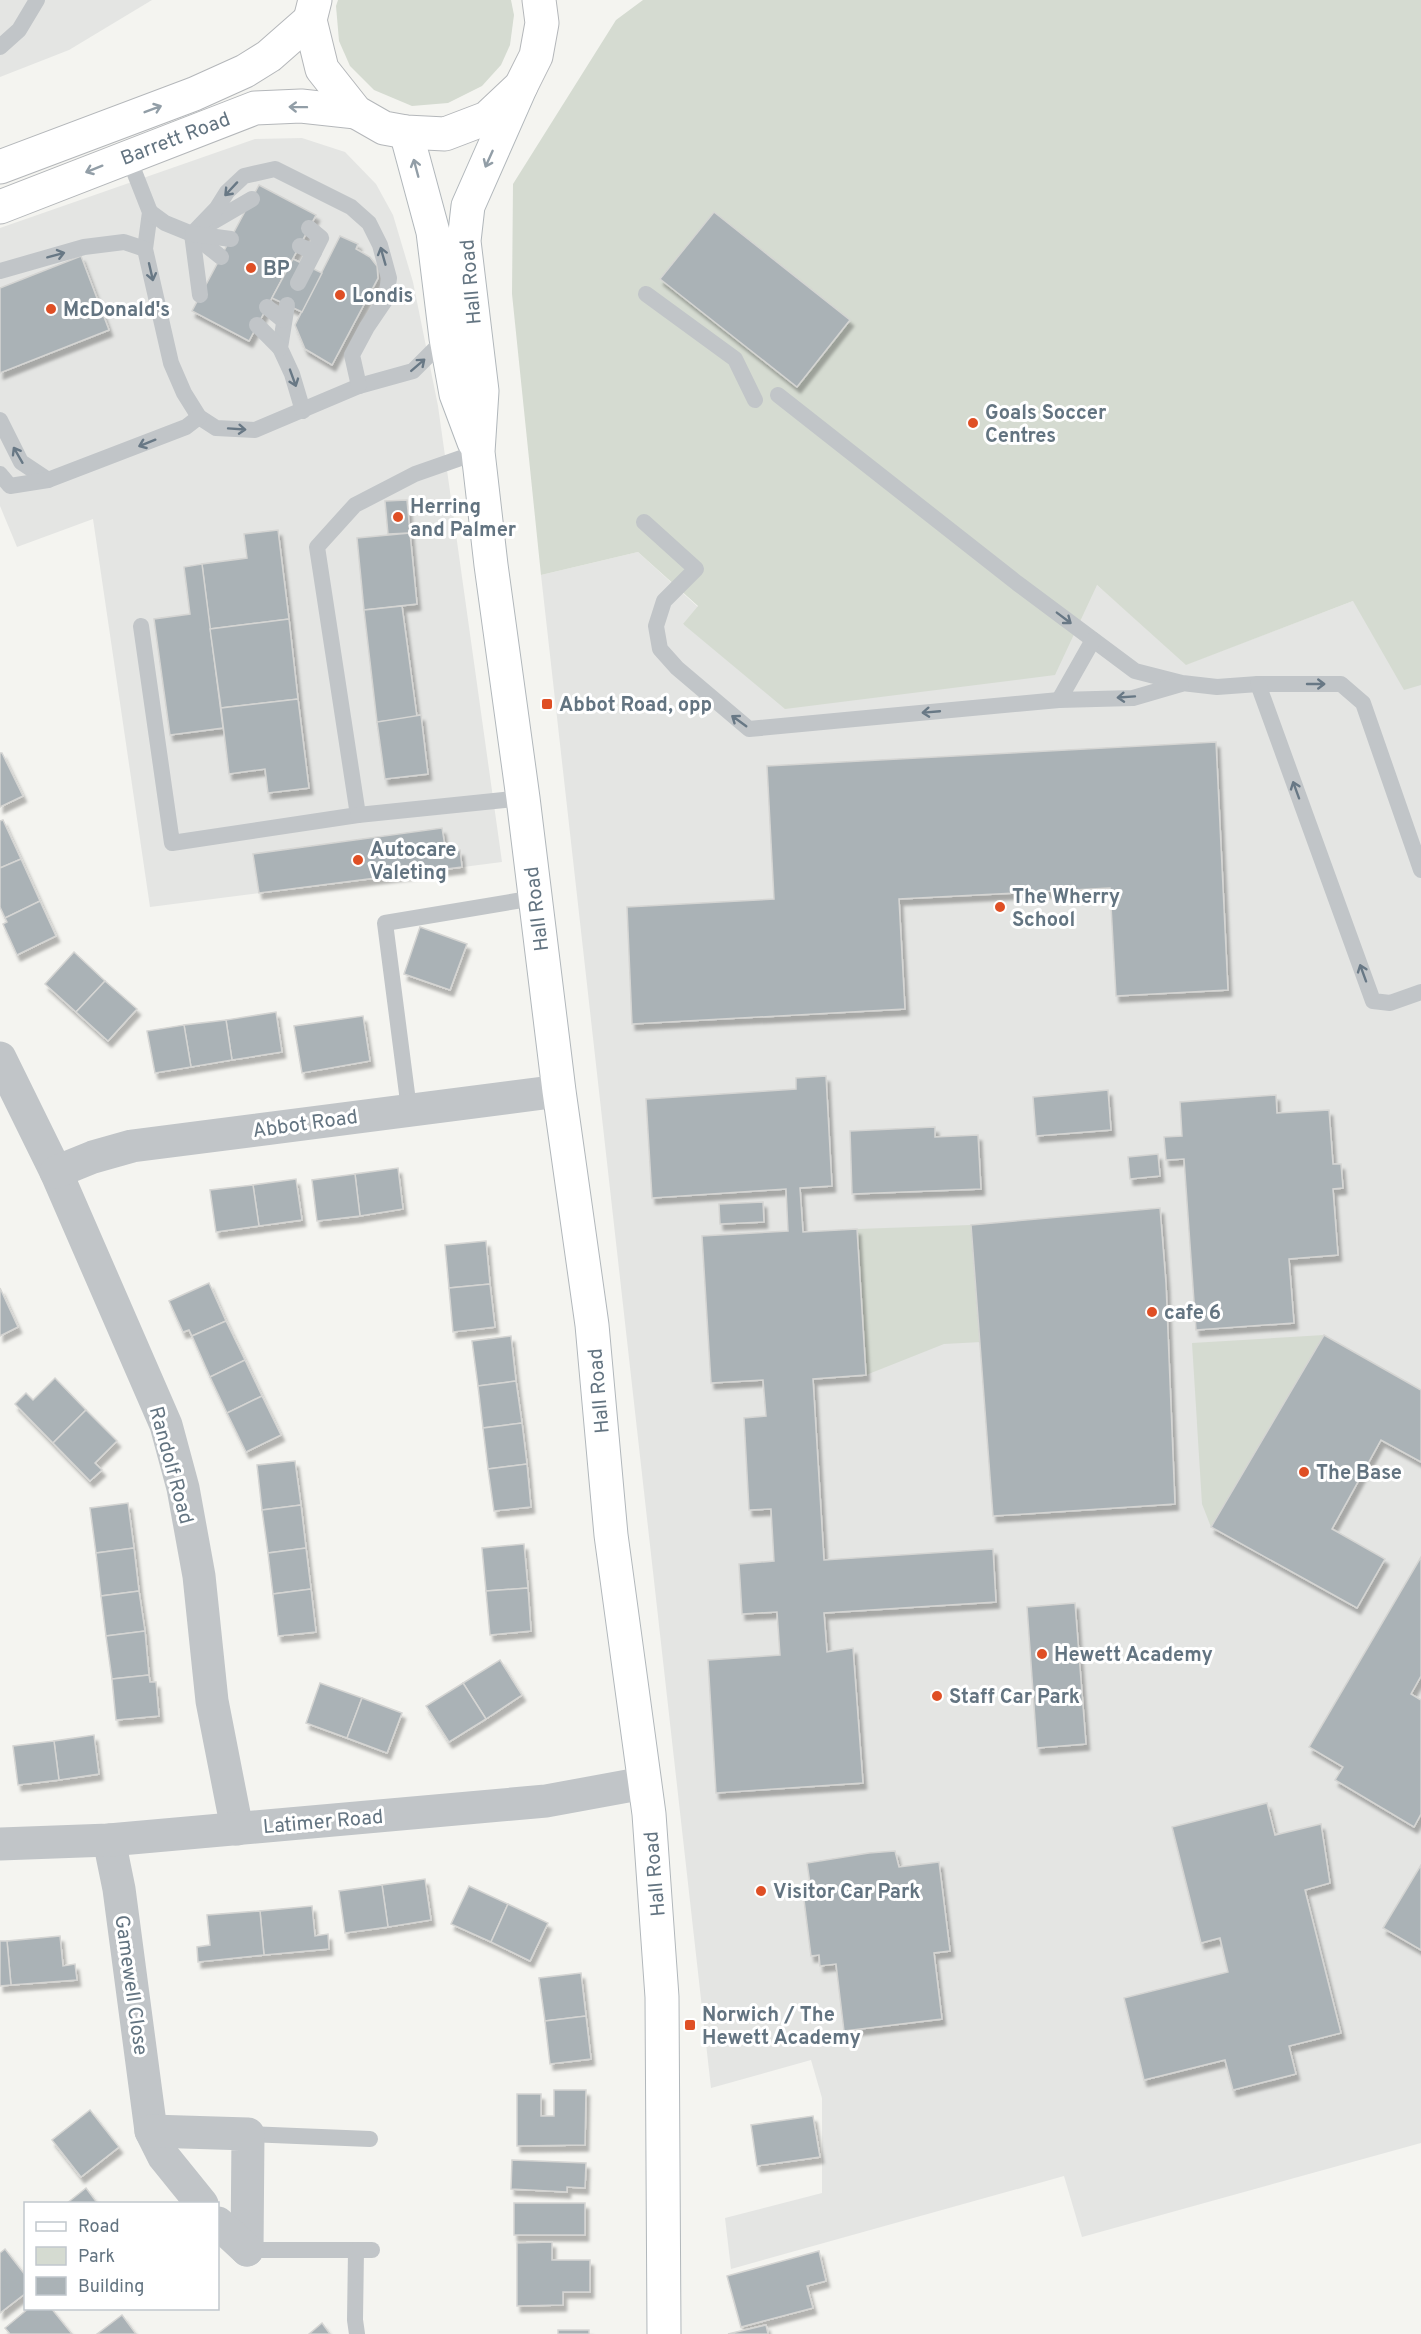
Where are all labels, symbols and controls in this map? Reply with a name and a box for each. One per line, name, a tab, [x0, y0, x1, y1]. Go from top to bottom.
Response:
one-way arrow	[289, 101, 309, 113]
one-way arrow	[143, 103, 162, 114]
street label: Barrett Road	[117, 107, 234, 173]
one-way arrow	[482, 150, 493, 168]
one-way arrow	[410, 159, 422, 178]
one-way arrow	[85, 165, 103, 176]
one-way arrow	[224, 181, 238, 196]
street label: Hall Road	[455, 238, 489, 325]
one-way arrow	[377, 247, 388, 266]
one-way arrow	[47, 249, 66, 260]
place label: BP	[263, 257, 290, 283]
marker: BP	[244, 261, 258, 275]
one-way arrow	[145, 262, 157, 281]
place label: Londis	[352, 284, 413, 310]
marker: Londis	[333, 288, 347, 302]
place label: McDonald's	[63, 298, 170, 324]
marker: McDonald's	[44, 302, 58, 316]
one-way arrow	[410, 358, 426, 371]
one-way arrow	[288, 368, 299, 387]
place label: Goals Soccer Centres	[985, 401, 1107, 450]
marker: Goals Soccer Centres	[966, 416, 980, 430]
one-way arrow	[226, 424, 246, 435]
one-way arrow	[138, 438, 157, 449]
one-way arrow	[12, 447, 24, 464]
place label: Herring and Palmer	[410, 495, 517, 544]
marker: Herring and Palmer	[391, 510, 405, 524]
one-way arrow	[1055, 612, 1071, 624]
one-way arrow	[1306, 678, 1326, 690]
one-way arrow	[1116, 692, 1136, 703]
place label: Abbot Road, opp	[559, 693, 712, 719]
marker: Abbot Road, opp	[540, 697, 554, 711]
one-way arrow	[922, 707, 942, 718]
one-way arrow	[732, 715, 748, 728]
one-way arrow	[1290, 781, 1301, 800]
place label: Autocare Valeting	[370, 838, 456, 887]
marker: Autocare Valeting	[351, 853, 365, 867]
street label: Hall Road	[520, 865, 556, 953]
place label: The Wherry School	[1012, 885, 1120, 934]
marker: The Wherry School	[993, 900, 1007, 914]
one-way arrow	[1356, 964, 1367, 983]
street label: Abbot Road	[251, 1105, 360, 1145]
place label: cafe 6	[1164, 1301, 1221, 1327]
marker: cafe 6	[1145, 1305, 1159, 1319]
street label: Hall Road	[583, 1347, 617, 1434]
street label: Randolf Road	[142, 1404, 198, 1527]
place label: The Base	[1316, 1461, 1402, 1487]
marker: The Base	[1297, 1465, 1311, 1479]
place label: Hewett Academy	[1054, 1643, 1213, 1669]
marker: Hewett Academy	[1035, 1647, 1049, 1661]
place label: Staff Car Park	[949, 1685, 1080, 1711]
marker: Staff Car Park	[930, 1689, 944, 1703]
street label: Latimer Road	[262, 1805, 384, 1841]
street label: Hall Road	[639, 1830, 673, 1917]
place label: Visitor Car Park	[773, 1880, 920, 1906]
marker: Visitor Car Park	[754, 1884, 768, 1898]
street label: Gamewell Close	[107, 1913, 153, 2057]
place label: Norwich / The Hewett Academy	[702, 2003, 861, 2052]
marker: Norwich / The Hewett Academy	[683, 2018, 697, 2032]
legend	[24, 2202, 219, 2310]
text: Road	[78, 2216, 120, 2239]
text: Park	[78, 2246, 115, 2269]
text: Building	[78, 2276, 144, 2299]

